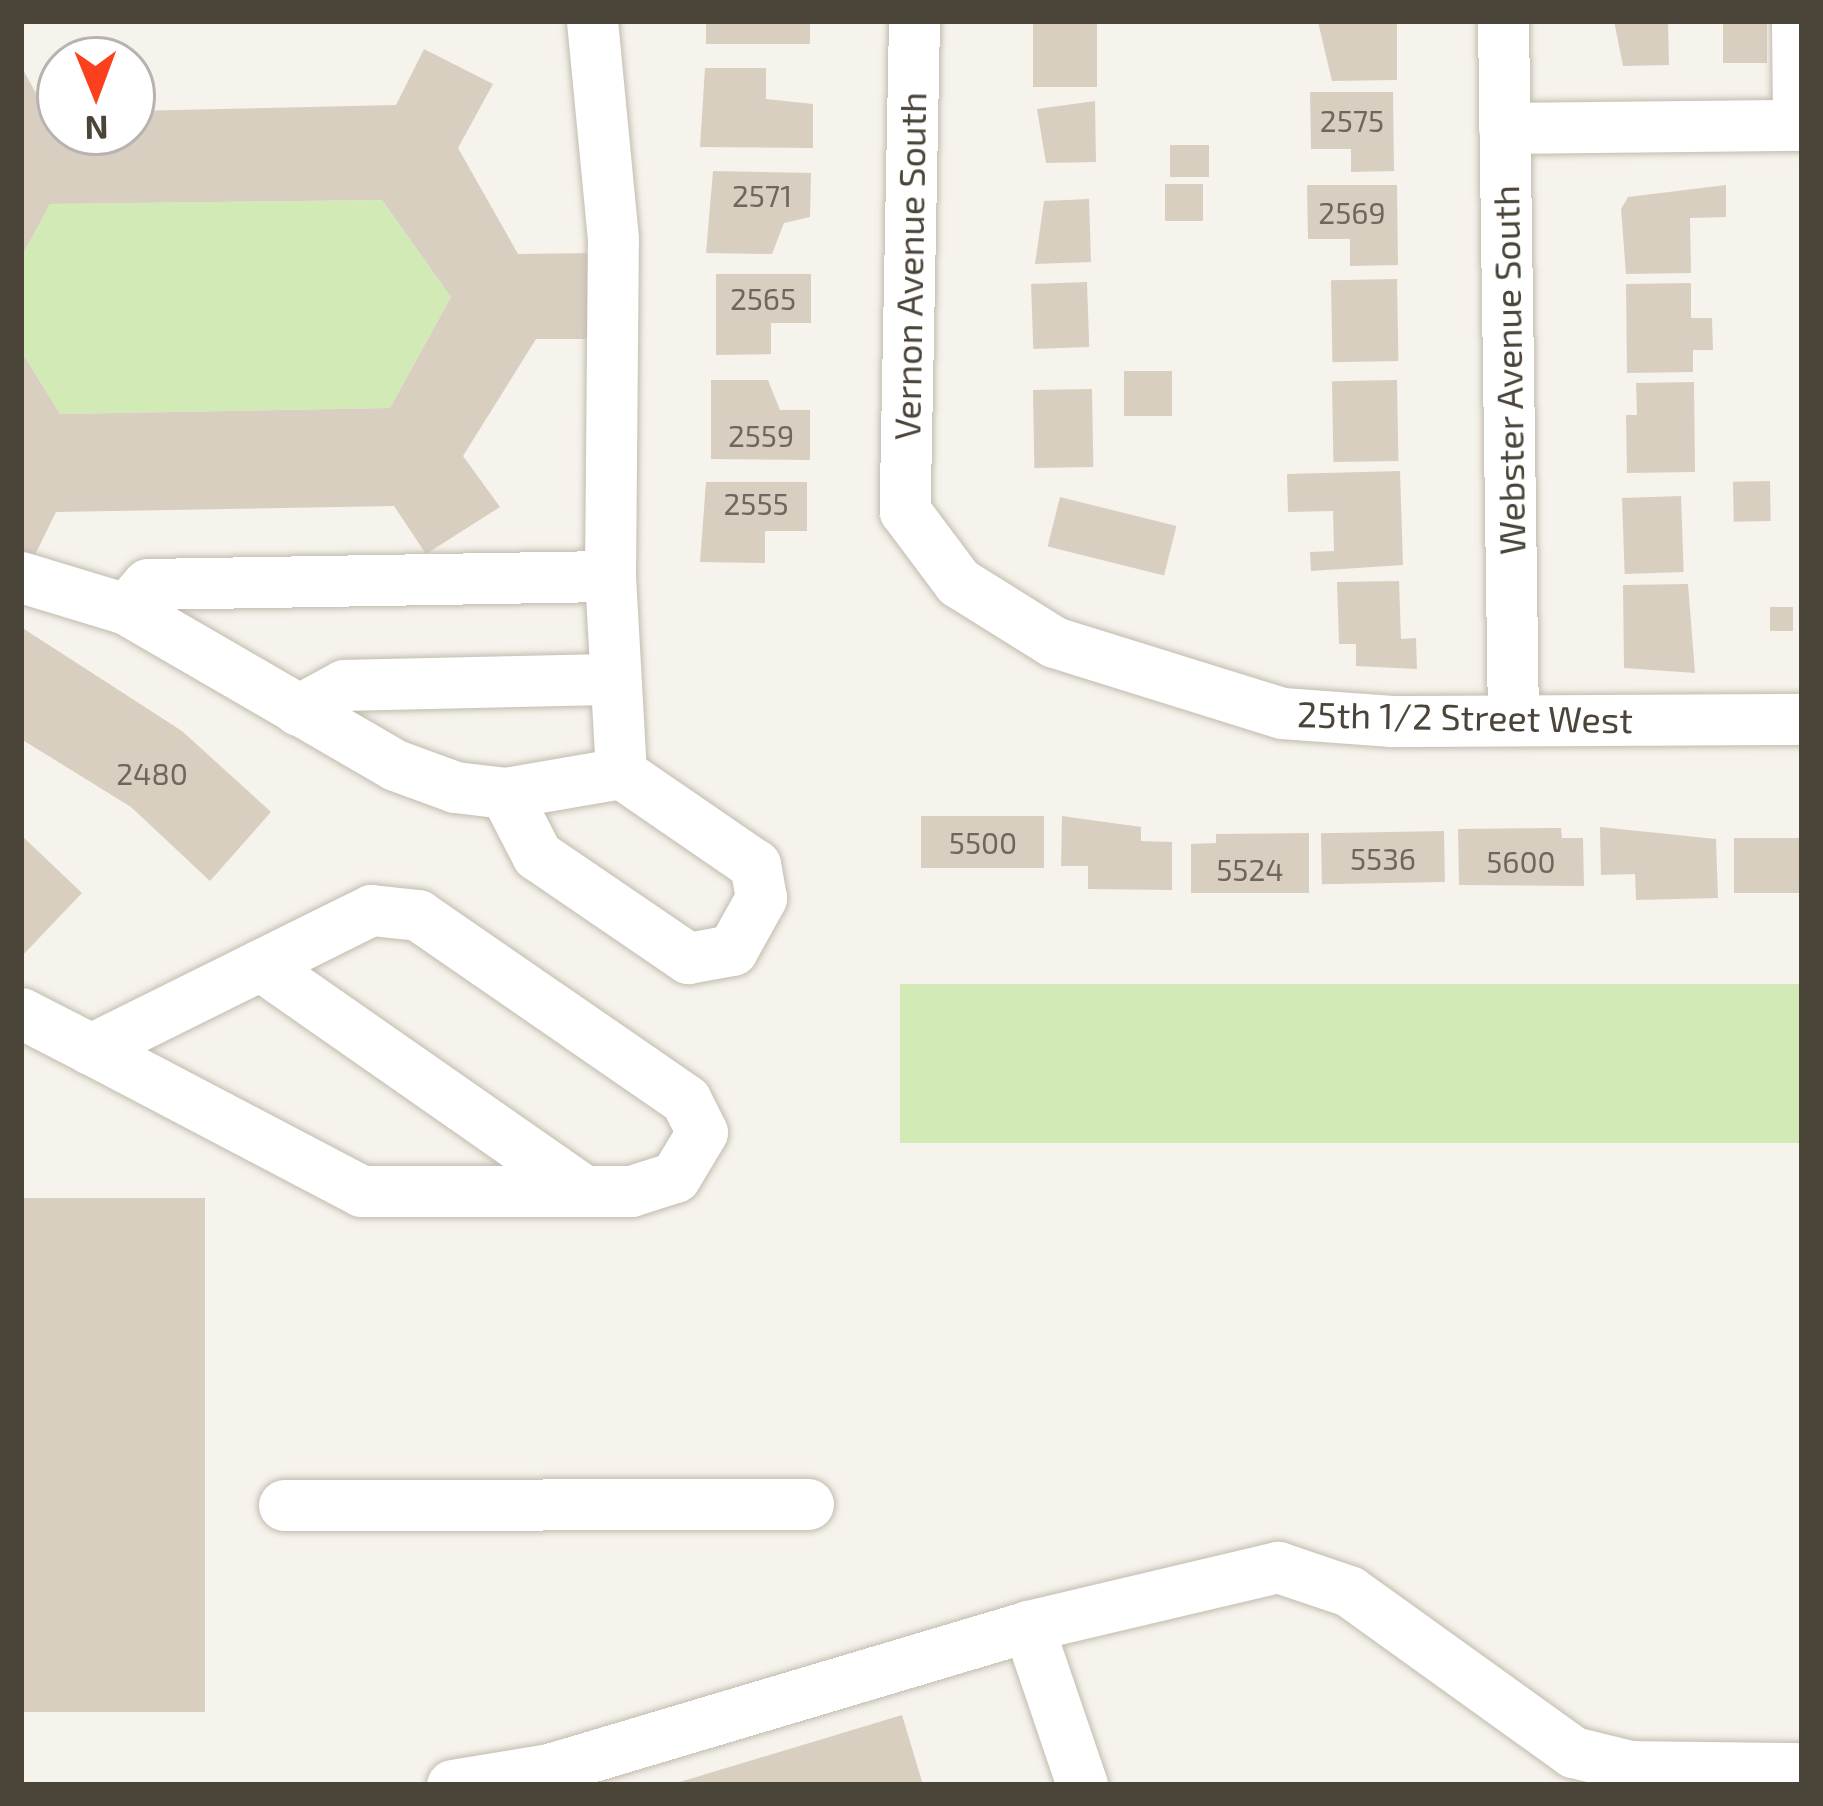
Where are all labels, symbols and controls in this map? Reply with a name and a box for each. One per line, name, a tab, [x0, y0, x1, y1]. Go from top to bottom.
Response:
north arrow	[36, 36, 156, 156]
street label: Vernon Avenue South	[884, 91, 934, 441]
house number: 2575	[1320, 102, 1384, 138]
text: N	[84, 109, 109, 149]
house number: 2571	[732, 177, 792, 213]
street label: Webster Avenue South	[1483, 184, 1533, 556]
house number: 2569	[1318, 194, 1386, 230]
house number: 2565	[730, 280, 796, 316]
house number: 2559	[728, 417, 794, 453]
house number: 2555	[723, 485, 789, 521]
street label: 25th 1/2 Street West	[1297, 691, 1633, 741]
house number: 2480	[116, 755, 188, 791]
house number: 5500	[949, 824, 1017, 860]
house number: 5536	[1350, 840, 1416, 876]
house number: 5600	[1486, 843, 1556, 879]
house number: 5524	[1216, 851, 1284, 887]

